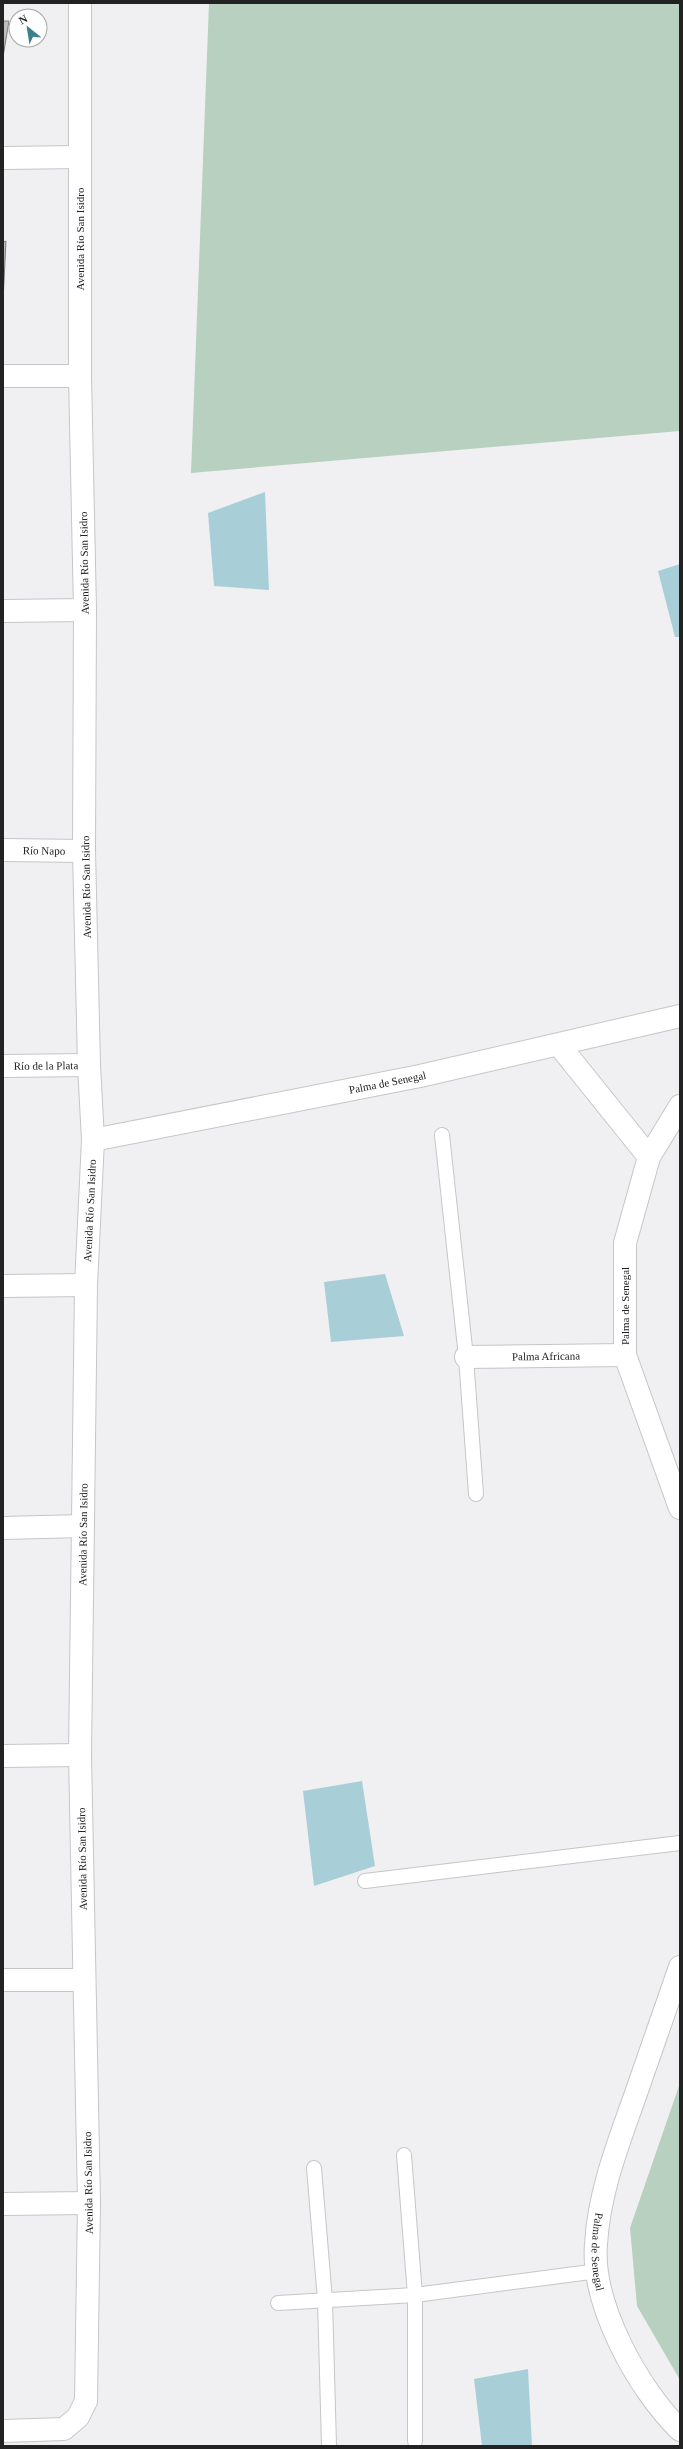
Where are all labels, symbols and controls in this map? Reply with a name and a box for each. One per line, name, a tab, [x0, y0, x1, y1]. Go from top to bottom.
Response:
north arrow	[8, 8, 48, 48]
text: N	[17, 12, 29, 27]
street label: Avenida Río San Isidro	[74, 187, 86, 290]
street label: Avenida Río San Isidro	[77, 511, 91, 614]
street label: Avenida Río San Isidro	[79, 835, 93, 938]
street label: Río Napo	[23, 844, 66, 857]
street label: Río de la Plata	[14, 1059, 78, 1072]
street label: Palma de Senegal	[348, 1069, 427, 1096]
street label: Avenida Río San Isidro	[81, 1158, 98, 1262]
street label: Palma de Senegal	[619, 1267, 631, 1345]
street label: Palma Africana	[512, 1350, 580, 1362]
street label: Avenida Río San Isidro	[76, 1482, 89, 1586]
street label: Avenida Río San Isidro	[75, 1807, 89, 1910]
street label: Avenida Río San Isidro	[81, 2131, 95, 2234]
street label: Palma de Senegal	[590, 2212, 606, 2292]

